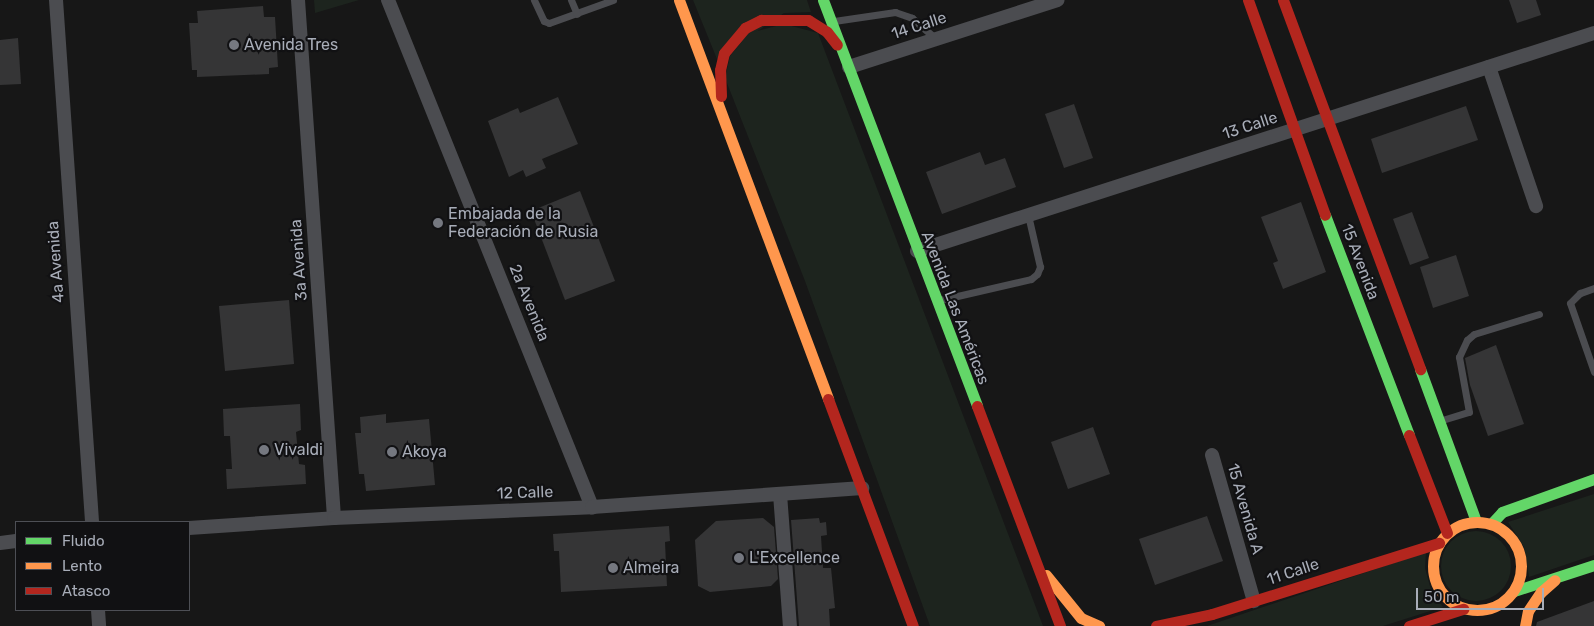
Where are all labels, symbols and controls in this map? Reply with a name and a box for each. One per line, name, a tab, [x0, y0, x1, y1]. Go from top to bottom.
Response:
street label: 14 Calle	[889, 8, 949, 44]
place label: Avenida Tres	[244, 35, 339, 55]
marker: Avenida Tres	[228, 39, 240, 51]
street label: 13 Calle	[1220, 108, 1280, 144]
place label: Embajada de la Federación de Rusia	[448, 204, 598, 242]
marker: Embajada de la Federación de Rusia	[432, 217, 444, 229]
street label: 3a Avenida	[287, 218, 311, 302]
street label: 4a Avenida	[44, 220, 68, 304]
street label: 15 Avenida	[1337, 221, 1383, 303]
street label: Avenida Las Américas	[917, 228, 993, 388]
street label: 2a Avenida	[505, 261, 553, 345]
place label: Vivaldi	[274, 440, 323, 460]
place label: Akoya	[402, 442, 447, 462]
marker: Vivaldi	[258, 444, 270, 456]
marker: Akoya	[386, 446, 398, 458]
street label: 15 Avenida A	[1223, 461, 1267, 557]
street label: 12 Calle	[496, 482, 554, 504]
legend	[15, 521, 190, 611]
text: Fluido	[62, 532, 105, 550]
place label: L'Excellence	[749, 548, 840, 568]
marker: L'Excellence	[733, 552, 745, 564]
street label: 11 Calle	[1264, 555, 1322, 589]
text: Lento	[62, 557, 102, 575]
place label: Almeira	[623, 558, 679, 578]
marker: Almeira	[607, 562, 619, 574]
scale bar	[1419, 578, 1546, 610]
text: Atasco	[62, 582, 110, 600]
text: 50 m	[1424, 588, 1459, 606]

